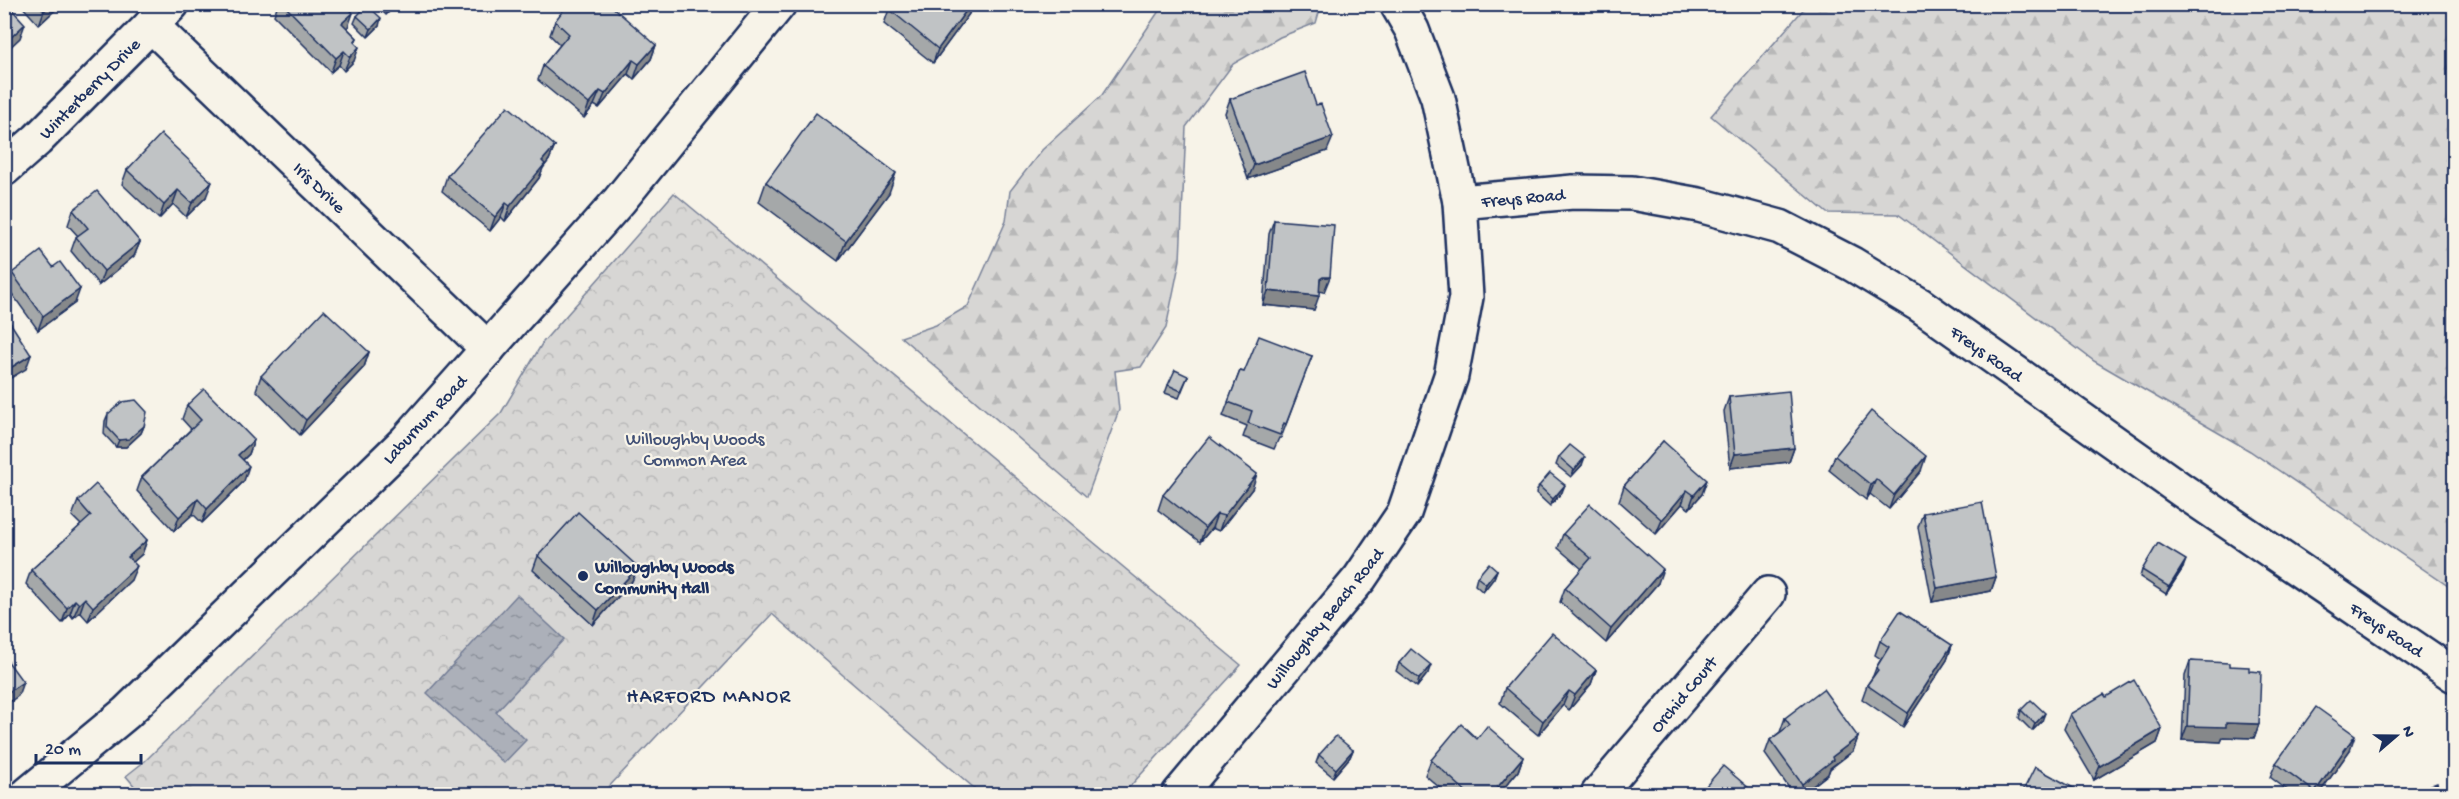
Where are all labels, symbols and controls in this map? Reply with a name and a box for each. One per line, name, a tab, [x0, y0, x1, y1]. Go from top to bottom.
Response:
street label: Winterberry Drive	[36, 34, 146, 145]
street label: Iris Drive	[288, 159, 349, 219]
street label: Freys Road	[1479, 185, 1567, 214]
street label: Freys Road	[1944, 322, 2027, 389]
street label: Laburnum Road	[379, 371, 473, 470]
park label: Willoughby Woods Common Area	[626, 430, 766, 472]
street label: Willoughby Beach Road	[1263, 544, 1390, 694]
place label: Willoughby Woods Community Hall	[594, 558, 735, 600]
marker: Willoughby Woods Community Hall	[576, 569, 590, 583]
street label: Freys Road	[2344, 598, 2427, 664]
street label: Orchid Court	[1647, 652, 1724, 738]
district label: HARFORD MANOR	[627, 687, 792, 710]
north arrow	[2366, 706, 2426, 766]
text: N	[2396, 724, 2418, 741]
scale bar	[36, 727, 141, 765]
text: 20 m	[45, 740, 81, 761]

